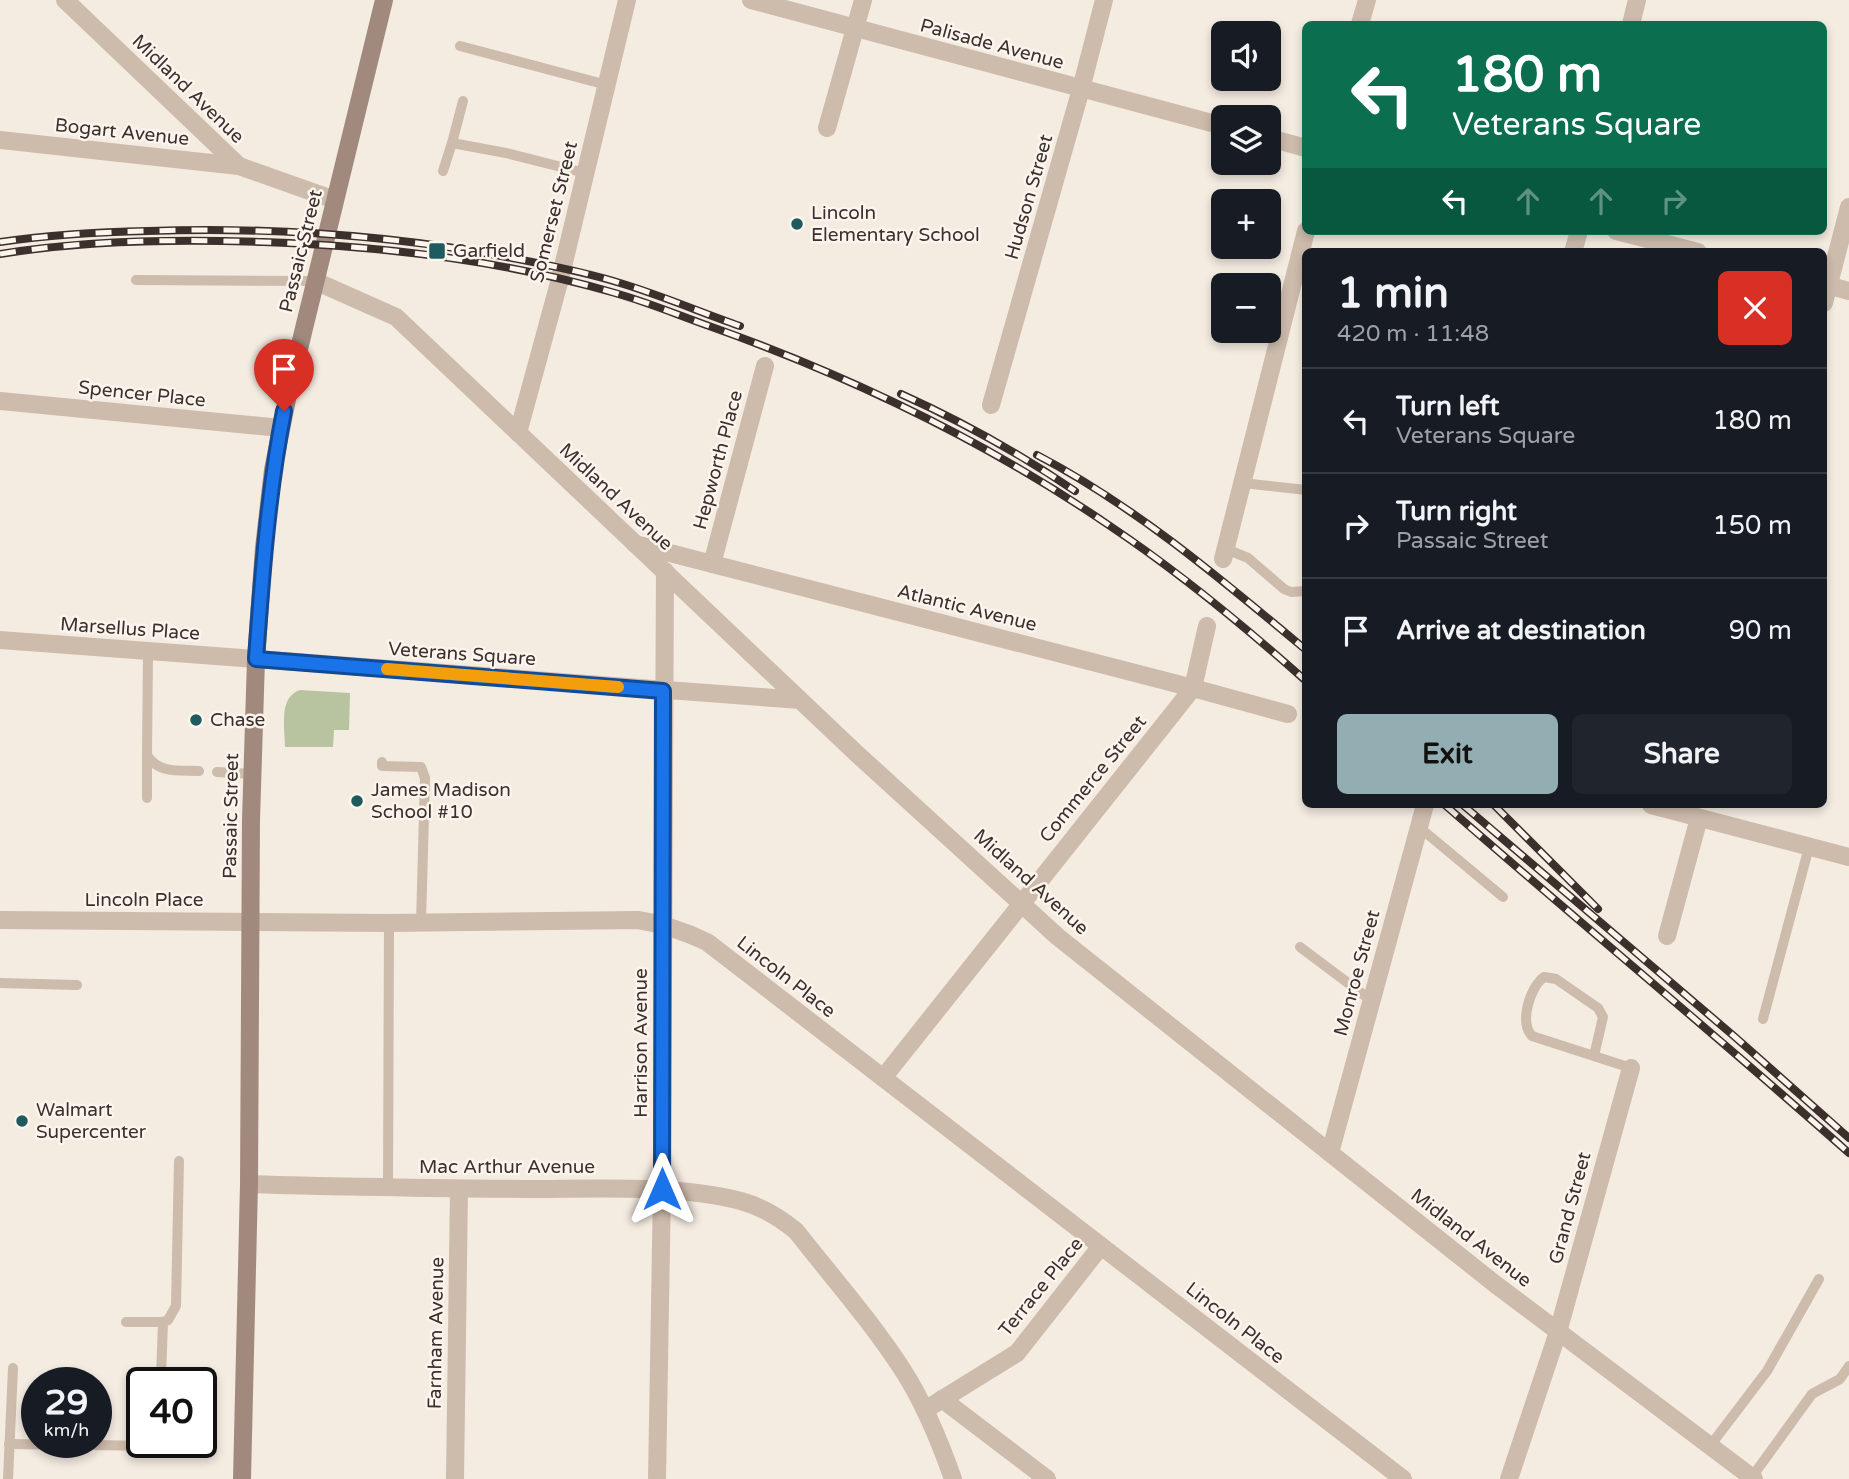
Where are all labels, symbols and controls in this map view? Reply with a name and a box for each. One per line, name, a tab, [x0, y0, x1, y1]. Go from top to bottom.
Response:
street label: Palisade Avenue	[918, 14, 1066, 74]
map controls	[1211, 21, 1281, 343]
button: sound	[1211, 21, 1281, 91]
street label: Midland Avenue	[128, 30, 248, 148]
text: 180 m	[1452, 46, 1602, 105]
icon: left	[1337, 49, 1428, 140]
button: layers	[1211, 105, 1281, 175]
text: Veterans Square	[1452, 106, 1701, 144]
street label: Bogart Avenue	[54, 114, 190, 150]
street label: Hudson Street	[1001, 132, 1057, 262]
street label: Somerset Street	[526, 139, 582, 285]
icon: left	[1436, 182, 1474, 220]
icon: ahead	[1509, 182, 1547, 220]
icon: ahead	[1582, 182, 1620, 220]
icon: right	[1655, 182, 1693, 220]
street label: Passaic Street	[275, 187, 327, 315]
button: +	[1211, 189, 1281, 259]
place label: Lincoln Elementary School	[811, 202, 980, 246]
marker: Lincoln Elementary School	[789, 216, 805, 232]
place label: Garfield	[453, 240, 525, 262]
marker: Garfield	[427, 241, 447, 261]
text: 1 min	[1337, 268, 1449, 319]
button: close	[1718, 271, 1792, 345]
button: −	[1211, 273, 1281, 343]
text: 420 m · 11:48	[1337, 320, 1489, 348]
pin	[254, 339, 314, 411]
icon: arrive	[265, 350, 303, 388]
street label: Spencer Place	[77, 376, 207, 412]
street label: Hepworth Place	[689, 388, 747, 532]
text: Turn left	[1396, 391, 1499, 422]
icon: left	[1337, 402, 1375, 440]
text: 180 m	[1712, 405, 1792, 436]
text: Veterans Square	[1396, 422, 1575, 450]
street label: Midland Avenue	[555, 439, 677, 555]
text: Turn right	[1396, 496, 1517, 527]
icon: right	[1337, 507, 1375, 545]
text: 150 m	[1712, 510, 1792, 541]
text: Passaic Street	[1396, 527, 1549, 555]
street label: Atlantic Avenue	[895, 580, 1039, 636]
icon: arrive	[1337, 612, 1375, 650]
street label: Marsellus Place	[59, 613, 201, 645]
text: Arrive at destination	[1396, 615, 1646, 646]
text: 90 m	[1729, 615, 1792, 646]
street label: Veterans Square	[387, 638, 537, 670]
place label: Chase	[210, 709, 265, 731]
street label: Commerce Street	[1035, 711, 1151, 847]
marker: Chase	[188, 712, 204, 728]
button: Exit	[1337, 714, 1558, 794]
button: Share	[1572, 714, 1792, 794]
street label: Passaic Street	[219, 753, 243, 879]
place label: James Madison School #10	[371, 779, 511, 823]
marker: James Madison School #10	[349, 793, 365, 809]
street label: Midland Avenue	[969, 825, 1093, 939]
street label: Lincoln Place	[85, 889, 203, 911]
street label: Monroe Street	[1330, 907, 1384, 1039]
street label: Lincoln Place	[732, 932, 840, 1022]
street label: Harrison Avenue	[630, 968, 652, 1118]
place label: Walmart Supercenter	[36, 1099, 147, 1143]
marker: Walmart Supercenter	[14, 1113, 30, 1129]
street label: Grand Street	[1544, 1150, 1596, 1266]
position arrow	[625, 1152, 699, 1226]
street label: Mac Arthur Avenue	[419, 1156, 595, 1178]
street label: Midland Avenue	[1406, 1184, 1536, 1292]
street label: Terrace Place	[994, 1233, 1088, 1341]
street label: Farnham Avenue	[424, 1257, 448, 1409]
street label: Lincoln Place	[1181, 1278, 1289, 1368]
speed limit sign: 40	[126, 1367, 217, 1458]
text: 29	[45, 1382, 88, 1424]
text: km/h	[44, 1419, 89, 1441]

